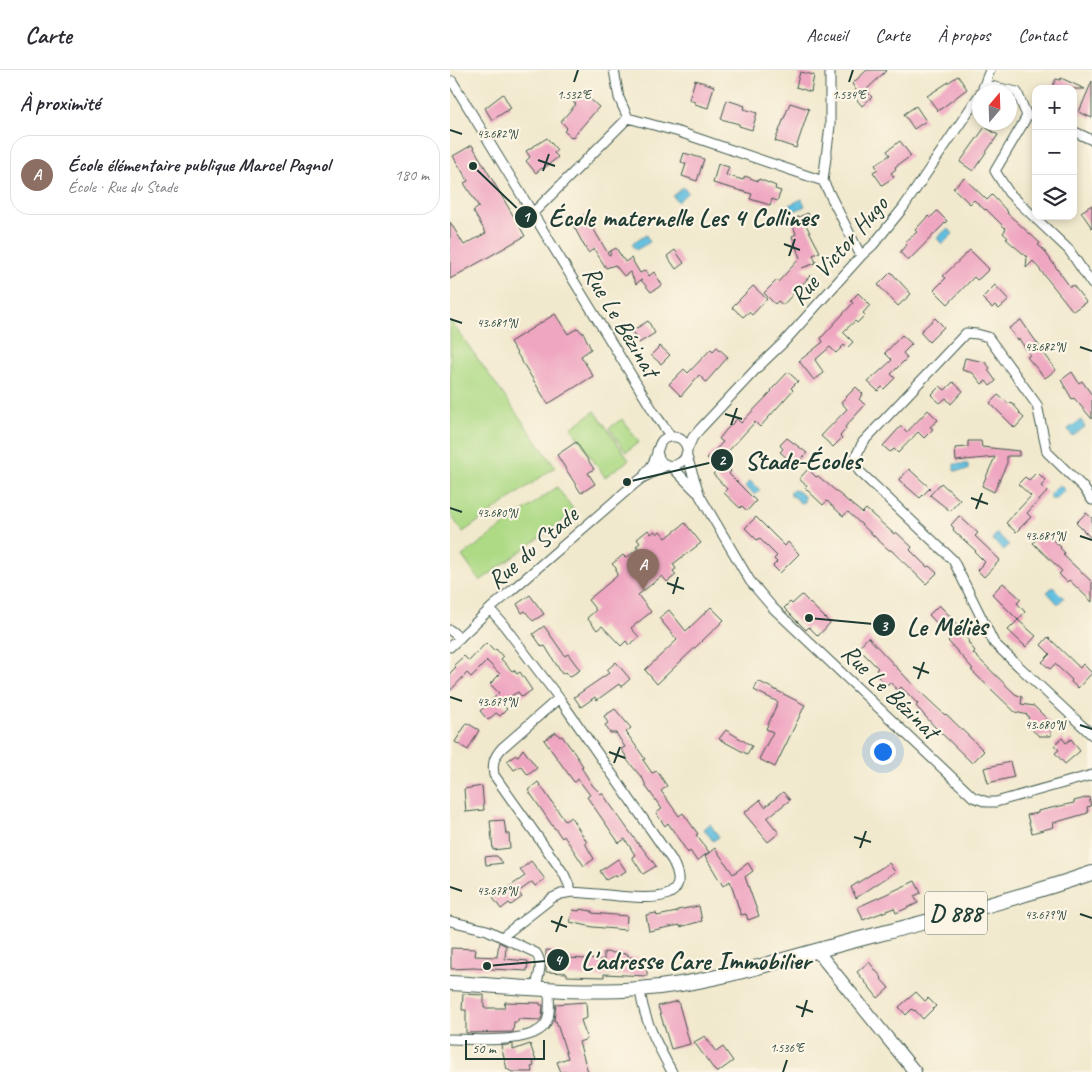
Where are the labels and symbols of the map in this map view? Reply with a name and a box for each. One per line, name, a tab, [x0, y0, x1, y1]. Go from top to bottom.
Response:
north arrow	[972, 85, 1017, 130]
text: 1.532°E	[557, 87, 593, 103]
text: 1.534°E	[832, 87, 868, 103]
text: 43.682°N	[477, 126, 519, 142]
street label: Rue Victor Hugo	[782, 188, 896, 312]
callout: École maternelle Les 4 Collines	[513, 196, 828, 237]
text: École maternelle Les 4 Collines	[549, 201, 820, 234]
text: 1	[523, 208, 532, 227]
street label: Rue Le Bézinat	[575, 260, 669, 386]
text: 43.681°N	[477, 315, 519, 331]
text: 43.682°N	[1025, 339, 1067, 355]
callout: Stade-Écoles	[709, 440, 871, 481]
text: Stade-Écoles	[745, 444, 864, 477]
text: 2	[719, 451, 727, 470]
street label: Rue du Stade	[480, 498, 586, 596]
text: 43.680°N	[477, 505, 519, 521]
text: 43.681°N	[1025, 528, 1067, 544]
pin: A	[627, 549, 659, 590]
callout: Le Méliès	[872, 605, 998, 646]
text: Le Méliès	[907, 610, 990, 643]
text: 3	[881, 617, 889, 636]
street label: Rue Le Bézinat	[835, 637, 949, 749]
text: 43.679°N	[477, 694, 519, 710]
text: 43.680°N	[1025, 717, 1067, 733]
your location	[870, 739, 896, 765]
text: 43.678°N	[477, 883, 519, 899]
road number: D 888	[925, 891, 987, 934]
text: 43.679°N	[1025, 907, 1067, 923]
callout: L'adresse Care Immobilier	[545, 939, 821, 980]
text: L'adresse Care Immobilier	[581, 944, 814, 977]
text: 4	[555, 951, 564, 970]
scale bar	[465, 1037, 545, 1060]
text: 1.536°E	[770, 1040, 806, 1056]

